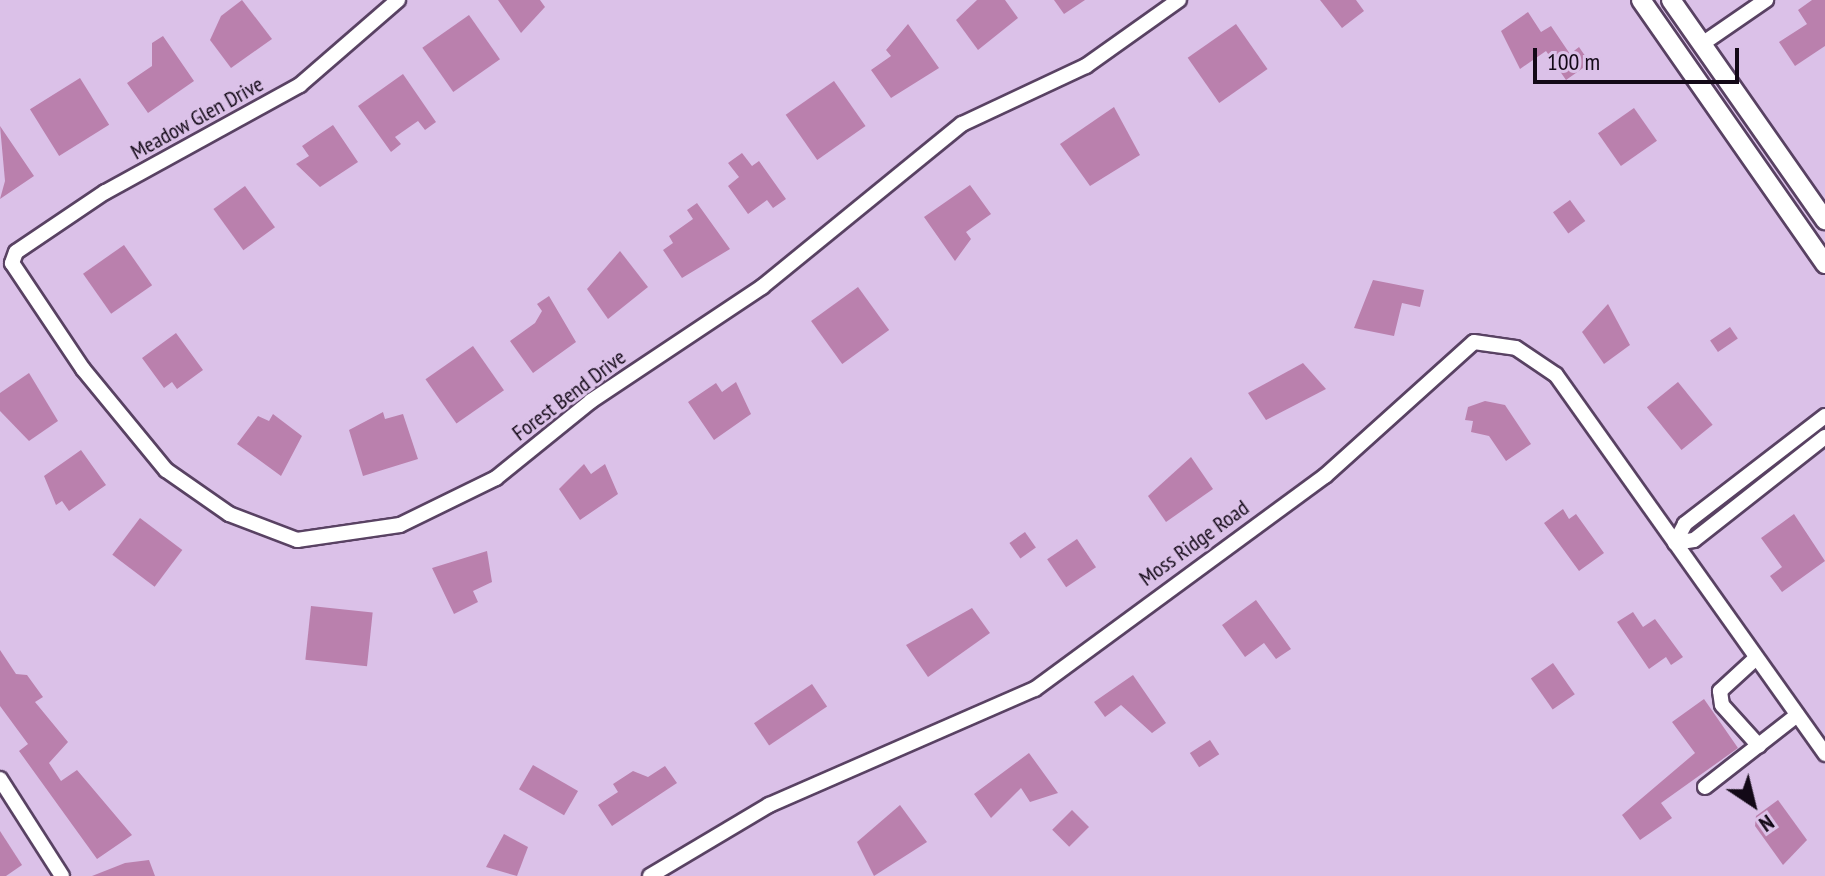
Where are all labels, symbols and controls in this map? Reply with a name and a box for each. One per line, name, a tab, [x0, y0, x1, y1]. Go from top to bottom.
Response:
scale bar	[1537, 32, 1743, 82]
text: 100 m	[1547, 46, 1600, 77]
street label: Meadow Glen Drive	[126, 71, 268, 165]
street label: Forest Bend Drive	[507, 344, 631, 446]
street label: Moss Ridge Road	[1134, 494, 1254, 592]
north arrow	[1713, 764, 1793, 844]
text: N	[1754, 809, 1780, 839]

